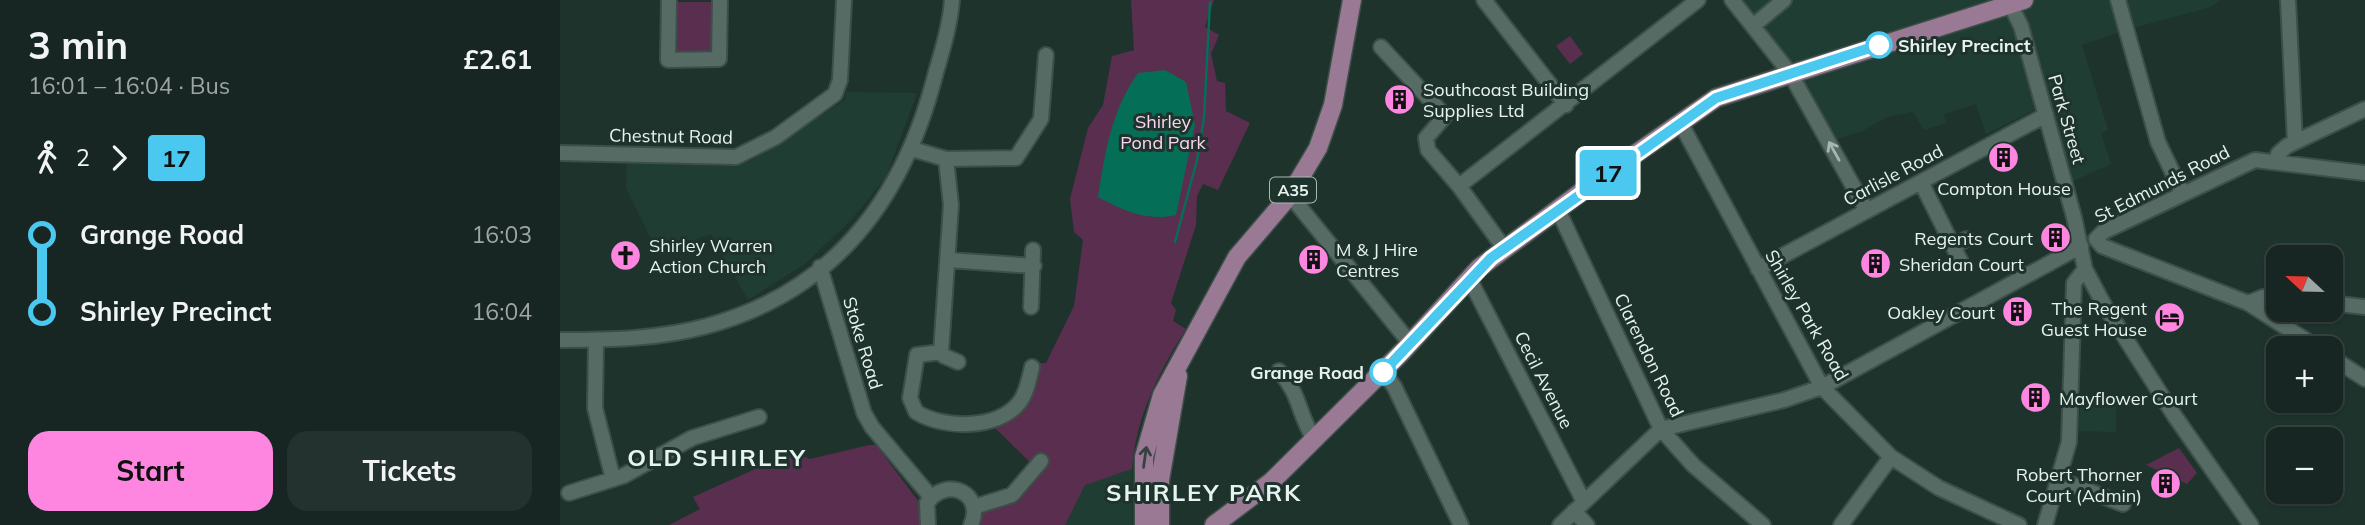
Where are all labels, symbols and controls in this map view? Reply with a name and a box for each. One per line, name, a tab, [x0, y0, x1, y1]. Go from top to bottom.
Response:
text: 3 min	[28, 21, 128, 69]
marker: Shirley Precinct	[1866, 32, 1892, 58]
place label: Shirley Precinct	[1898, 34, 2031, 57]
text: £2.61	[463, 43, 532, 76]
text: 16:01 – 16:04 · Bus	[28, 71, 230, 100]
street label: Park Street	[2043, 71, 2091, 167]
place label: Southcoast Building Supplies Ltd	[1423, 78, 1589, 122]
building icon: Southcoast Building Supplies Ltd	[1383, 82, 1417, 116]
park label: Shirley Pond Park	[1120, 110, 1206, 154]
street label: Chestnut Road	[609, 123, 733, 149]
icon: walk	[28, 139, 66, 177]
icon: forward	[100, 139, 138, 177]
street label: Carlisle Road	[1839, 139, 1947, 211]
street label: St Edmunds Road	[2090, 140, 2234, 228]
one-way arrow	[1827, 141, 1840, 162]
building icon: Compton House	[1987, 141, 2021, 175]
text: 2	[76, 143, 90, 172]
text: 17	[162, 143, 191, 173]
line badge: 17	[1576, 150, 1640, 196]
text: 17	[1594, 158, 1622, 188]
place label: Compton House	[1937, 177, 2071, 200]
road number: A35	[1270, 178, 1316, 202]
text: Grange Road	[80, 218, 244, 251]
text: 16:03	[472, 220, 532, 249]
building icon: Regents Court	[2039, 221, 2073, 255]
place label: Regents Court	[1914, 227, 2033, 250]
place label: Shirley Warren Action Church	[649, 234, 773, 278]
church icon: Shirley Warren Action Church	[609, 238, 643, 272]
place label: M & J Hire Centres	[1336, 238, 1418, 282]
building icon: M & J Hire Centres	[1296, 242, 1330, 276]
street label: Shirley Park Road	[1760, 245, 1854, 385]
north arrow	[2266, 245, 2343, 322]
map controls	[2266, 245, 2343, 504]
building icon: Sheridan Court	[1859, 247, 1893, 281]
place label: Sheridan Court	[1899, 253, 2024, 276]
street label: Clarendon Road	[1609, 289, 1689, 421]
street label: Stoke Road	[838, 294, 888, 392]
text: Shirley Precinct	[80, 295, 271, 328]
building icon: Oakley Court	[2001, 295, 2035, 329]
text: 16:04	[472, 297, 532, 326]
place label: The Regent Guest House	[2041, 297, 2147, 341]
place label: Oakley Court	[1887, 301, 1995, 324]
hotel icon: The Regent Guest House	[2153, 301, 2187, 335]
street label: Cecil Avenue	[1510, 327, 1578, 433]
button: +	[2266, 336, 2343, 413]
marker: Grange Road	[1370, 359, 1396, 385]
place label: Grange Road	[1250, 361, 1364, 384]
building icon: Mayflower Court	[2019, 381, 2053, 415]
place label: Mayflower Court	[2059, 387, 2198, 410]
button: −	[2266, 427, 2343, 504]
button: Start	[28, 431, 273, 511]
button: Tickets	[287, 431, 532, 511]
district label: OLD SHIRLEY	[627, 442, 807, 472]
one-way arrow	[1138, 446, 1151, 469]
place label: Robert Thorner Court (Admin)	[2016, 463, 2142, 507]
building icon: Robert Thorner Court (Admin)	[2148, 467, 2182, 501]
district label: SHIRLEY PARK	[1106, 477, 1302, 507]

